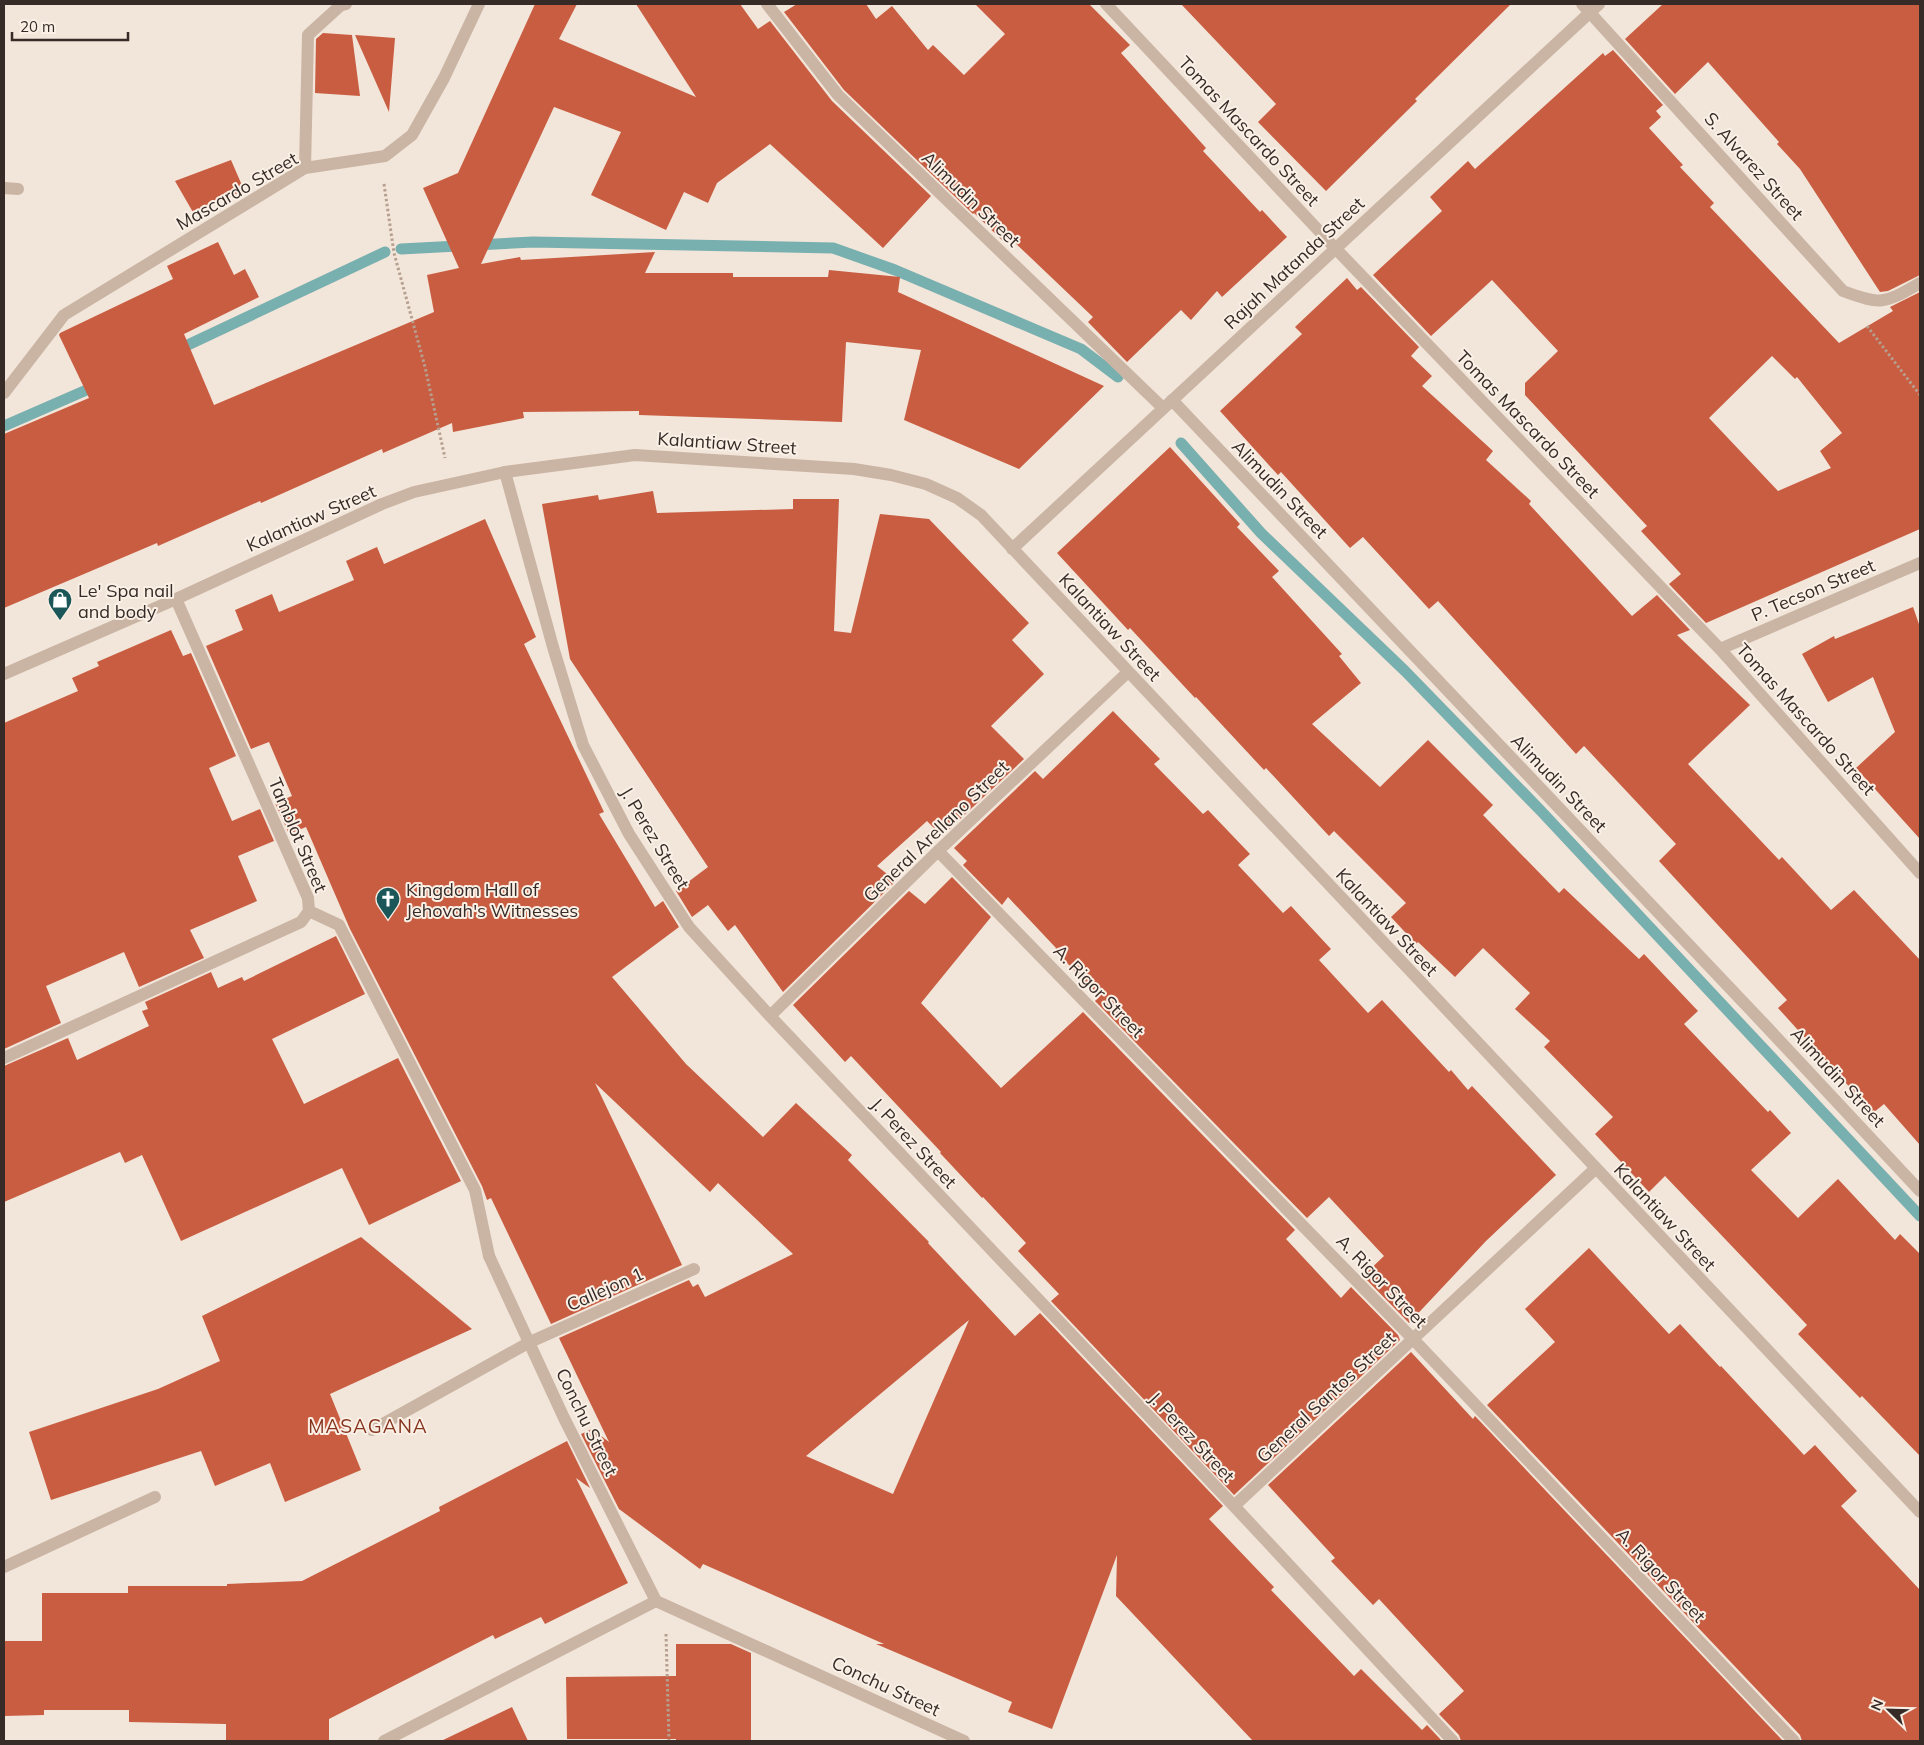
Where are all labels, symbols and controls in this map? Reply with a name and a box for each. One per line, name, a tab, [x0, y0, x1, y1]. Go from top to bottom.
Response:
scale bar	[12, 10, 129, 42]
text: 20 m	[20, 17, 55, 36]
street label: Tomas Mascardo Street	[1173, 51, 1325, 211]
street label: S. Alvarez Street	[1699, 107, 1809, 225]
street label: Alimudin Street	[917, 146, 1025, 252]
street label: Mascardo Street	[172, 147, 302, 235]
street label: Rajah Matanda Street	[1219, 192, 1369, 334]
street label: Tomas Mascardo Street	[1451, 345, 1605, 503]
street label: Kalantiaw Street	[657, 427, 797, 459]
street label: Alimudin Street	[1227, 435, 1333, 543]
street label: Kalantiaw Street	[243, 479, 379, 557]
street label: P. Tecson Street	[1748, 554, 1878, 626]
street label: Kalantiaw Street	[1054, 568, 1166, 686]
place label: Le' Spa nail and body	[78, 579, 174, 623]
shop icon: Le' Spa nail and body	[47, 587, 73, 621]
street label: Tomas Mascardo Street	[1732, 638, 1880, 800]
street label: Alimudin Street	[1506, 729, 1612, 837]
street label: General Arellano Street	[858, 755, 1014, 907]
street label: Tamblot Street	[264, 774, 332, 896]
street label: J. Perez Street	[615, 783, 695, 893]
street label: Kalantiaw Street	[1331, 863, 1443, 981]
place label: Kingdom Hall of Jehovah's Witnesses	[406, 878, 578, 922]
church icon: Kingdom Hall of Jehovah's Witnesses	[375, 886, 401, 920]
street label: A. Rigor Street	[1049, 939, 1149, 1043]
street label: Alimudin Street	[1786, 1022, 1890, 1132]
street label: J. Perez Street	[866, 1093, 962, 1193]
street label: Kalantiaw Street	[1609, 1158, 1721, 1276]
street label: A. Rigor Street	[1332, 1229, 1432, 1333]
street label: Callejon 1	[563, 1262, 647, 1316]
street label: General Santos Street	[1252, 1327, 1400, 1467]
street label: Conchu Street	[551, 1364, 623, 1480]
street label: J. Perez Street	[1144, 1387, 1240, 1487]
district label: MASAGANA	[308, 1414, 428, 1438]
street label: A. Rigor Street	[1611, 1523, 1711, 1627]
street label: Conchu Street	[828, 1651, 944, 1721]
north arrow	[1864, 1685, 1914, 1735]
text: N	[1867, 1697, 1887, 1713]

